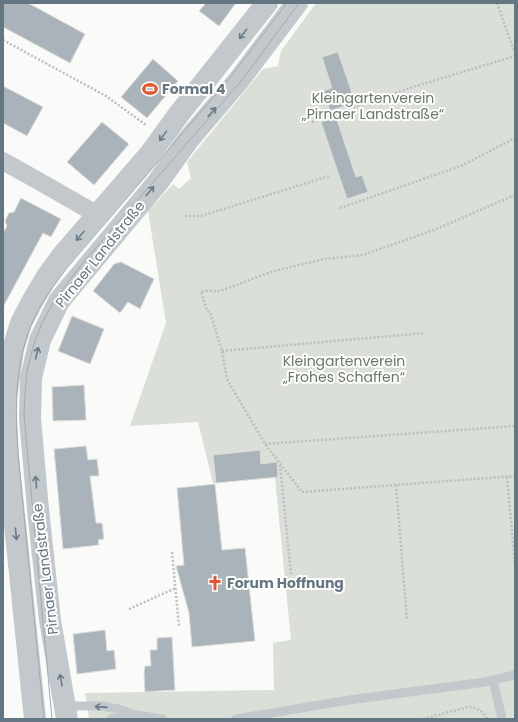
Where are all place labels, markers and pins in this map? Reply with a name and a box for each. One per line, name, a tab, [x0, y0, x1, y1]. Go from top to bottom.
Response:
place label: Formal 4	[162, 79, 225, 99]
sports icon: Formal 4	[141, 80, 159, 98]
place label: Forum Hoffnung	[227, 573, 344, 593]
church icon: Forum Hoffnung	[206, 574, 224, 592]

